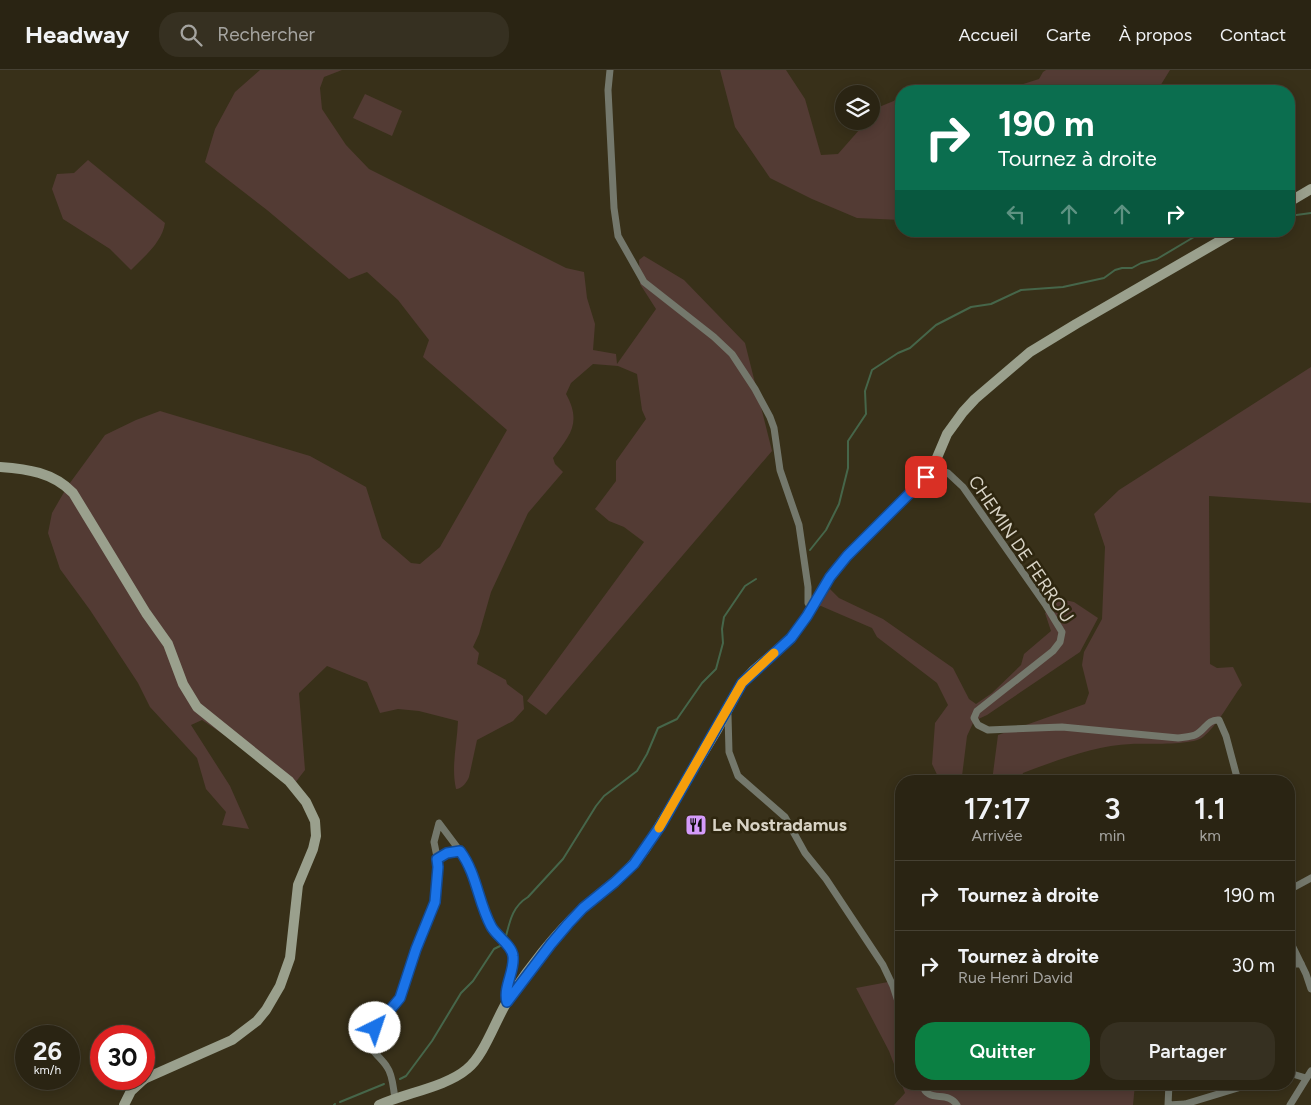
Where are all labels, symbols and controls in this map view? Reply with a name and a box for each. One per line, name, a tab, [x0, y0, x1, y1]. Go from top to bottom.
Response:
search box	[159, 12, 509, 57]
text: Headway	[25, 20, 129, 49]
icon: search	[177, 21, 205, 49]
text: Rechercher	[217, 23, 315, 46]
text: Accueil	[958, 24, 1018, 46]
text: Carte	[1046, 24, 1091, 46]
text: À propos	[1119, 24, 1192, 46]
text: Contact	[1220, 24, 1286, 46]
map controls	[835, 85, 880, 130]
button: layers	[835, 85, 880, 130]
text: 190 m	[998, 103, 1095, 145]
icon: right	[915, 105, 980, 170]
text: Tournez à droite	[998, 145, 1157, 172]
icon: left	[1002, 200, 1030, 228]
icon: ahead	[1055, 200, 1083, 228]
icon: ahead	[1108, 200, 1136, 228]
icon: right	[1161, 200, 1189, 228]
pin	[905, 456, 947, 498]
icon: arrive	[912, 463, 940, 491]
street label: CHEMIN DE FERROU	[964, 471, 1078, 627]
text: 17:17	[964, 790, 1030, 827]
text: 3	[1104, 790, 1120, 827]
text: 1.1	[1194, 790, 1226, 827]
restaurant icon: Le Nostradamus	[684, 813, 708, 837]
place label: Le Nostradamus	[712, 814, 848, 836]
text: Arrivée	[972, 826, 1023, 845]
text: min	[1099, 826, 1125, 845]
text: km	[1199, 826, 1221, 845]
icon: right	[915, 882, 943, 910]
text: Tournez à droite	[958, 884, 1099, 907]
text: 190 m	[1223, 884, 1275, 907]
text: Tournez à droite	[958, 945, 1099, 968]
icon: right	[915, 952, 943, 980]
text: 30 m	[1232, 954, 1275, 977]
text: Rue Henri David	[958, 968, 1073, 987]
position arrow	[348, 1001, 400, 1053]
button: Quitter	[915, 1022, 1090, 1080]
button: Partager	[1100, 1022, 1275, 1080]
speed limit sign: 30	[90, 1025, 155, 1090]
text: 26	[33, 1036, 62, 1066]
text: km/h	[34, 1063, 61, 1077]

